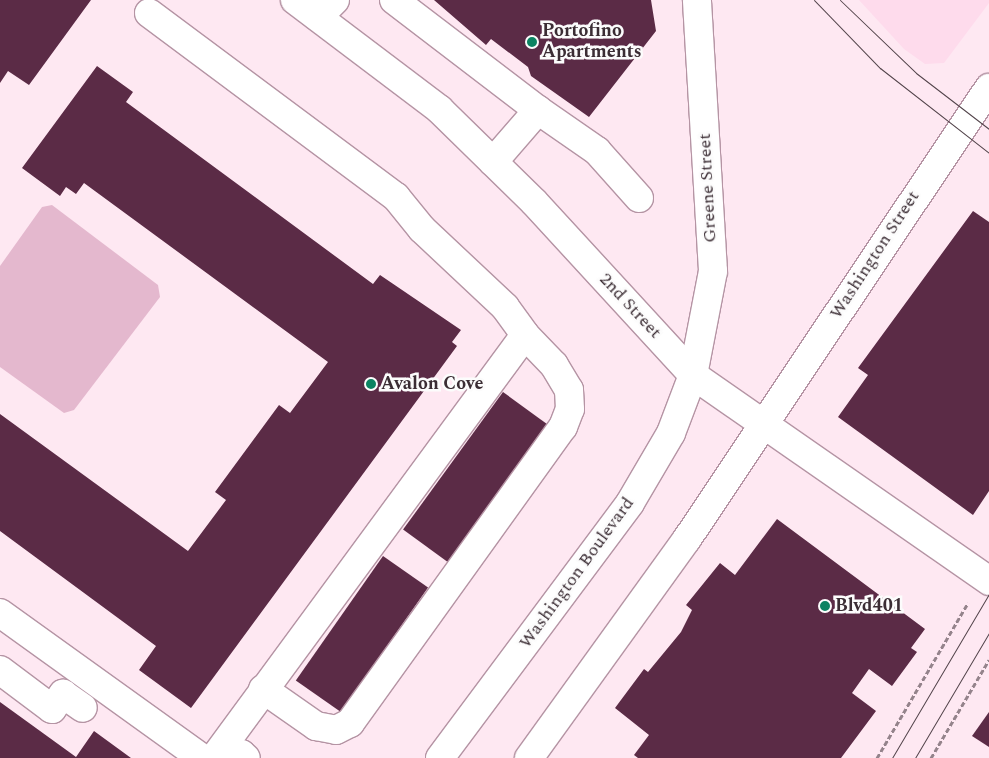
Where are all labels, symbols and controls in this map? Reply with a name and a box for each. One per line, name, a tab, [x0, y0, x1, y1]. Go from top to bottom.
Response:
place label: Portofino Apartments	[542, 21, 642, 64]
marker: Portofino Apartments	[526, 36, 538, 48]
street label: Greene Street	[694, 133, 722, 243]
street label: Washington Street	[826, 187, 924, 323]
street label: 2nd Street	[594, 269, 666, 343]
place label: Avalon Cove	[381, 373, 483, 395]
marker: Avalon Cove	[365, 378, 377, 390]
street label: Washington Boulevard	[515, 493, 639, 653]
place label: Blvd401	[835, 595, 903, 617]
marker: Blvd401	[819, 600, 831, 612]

